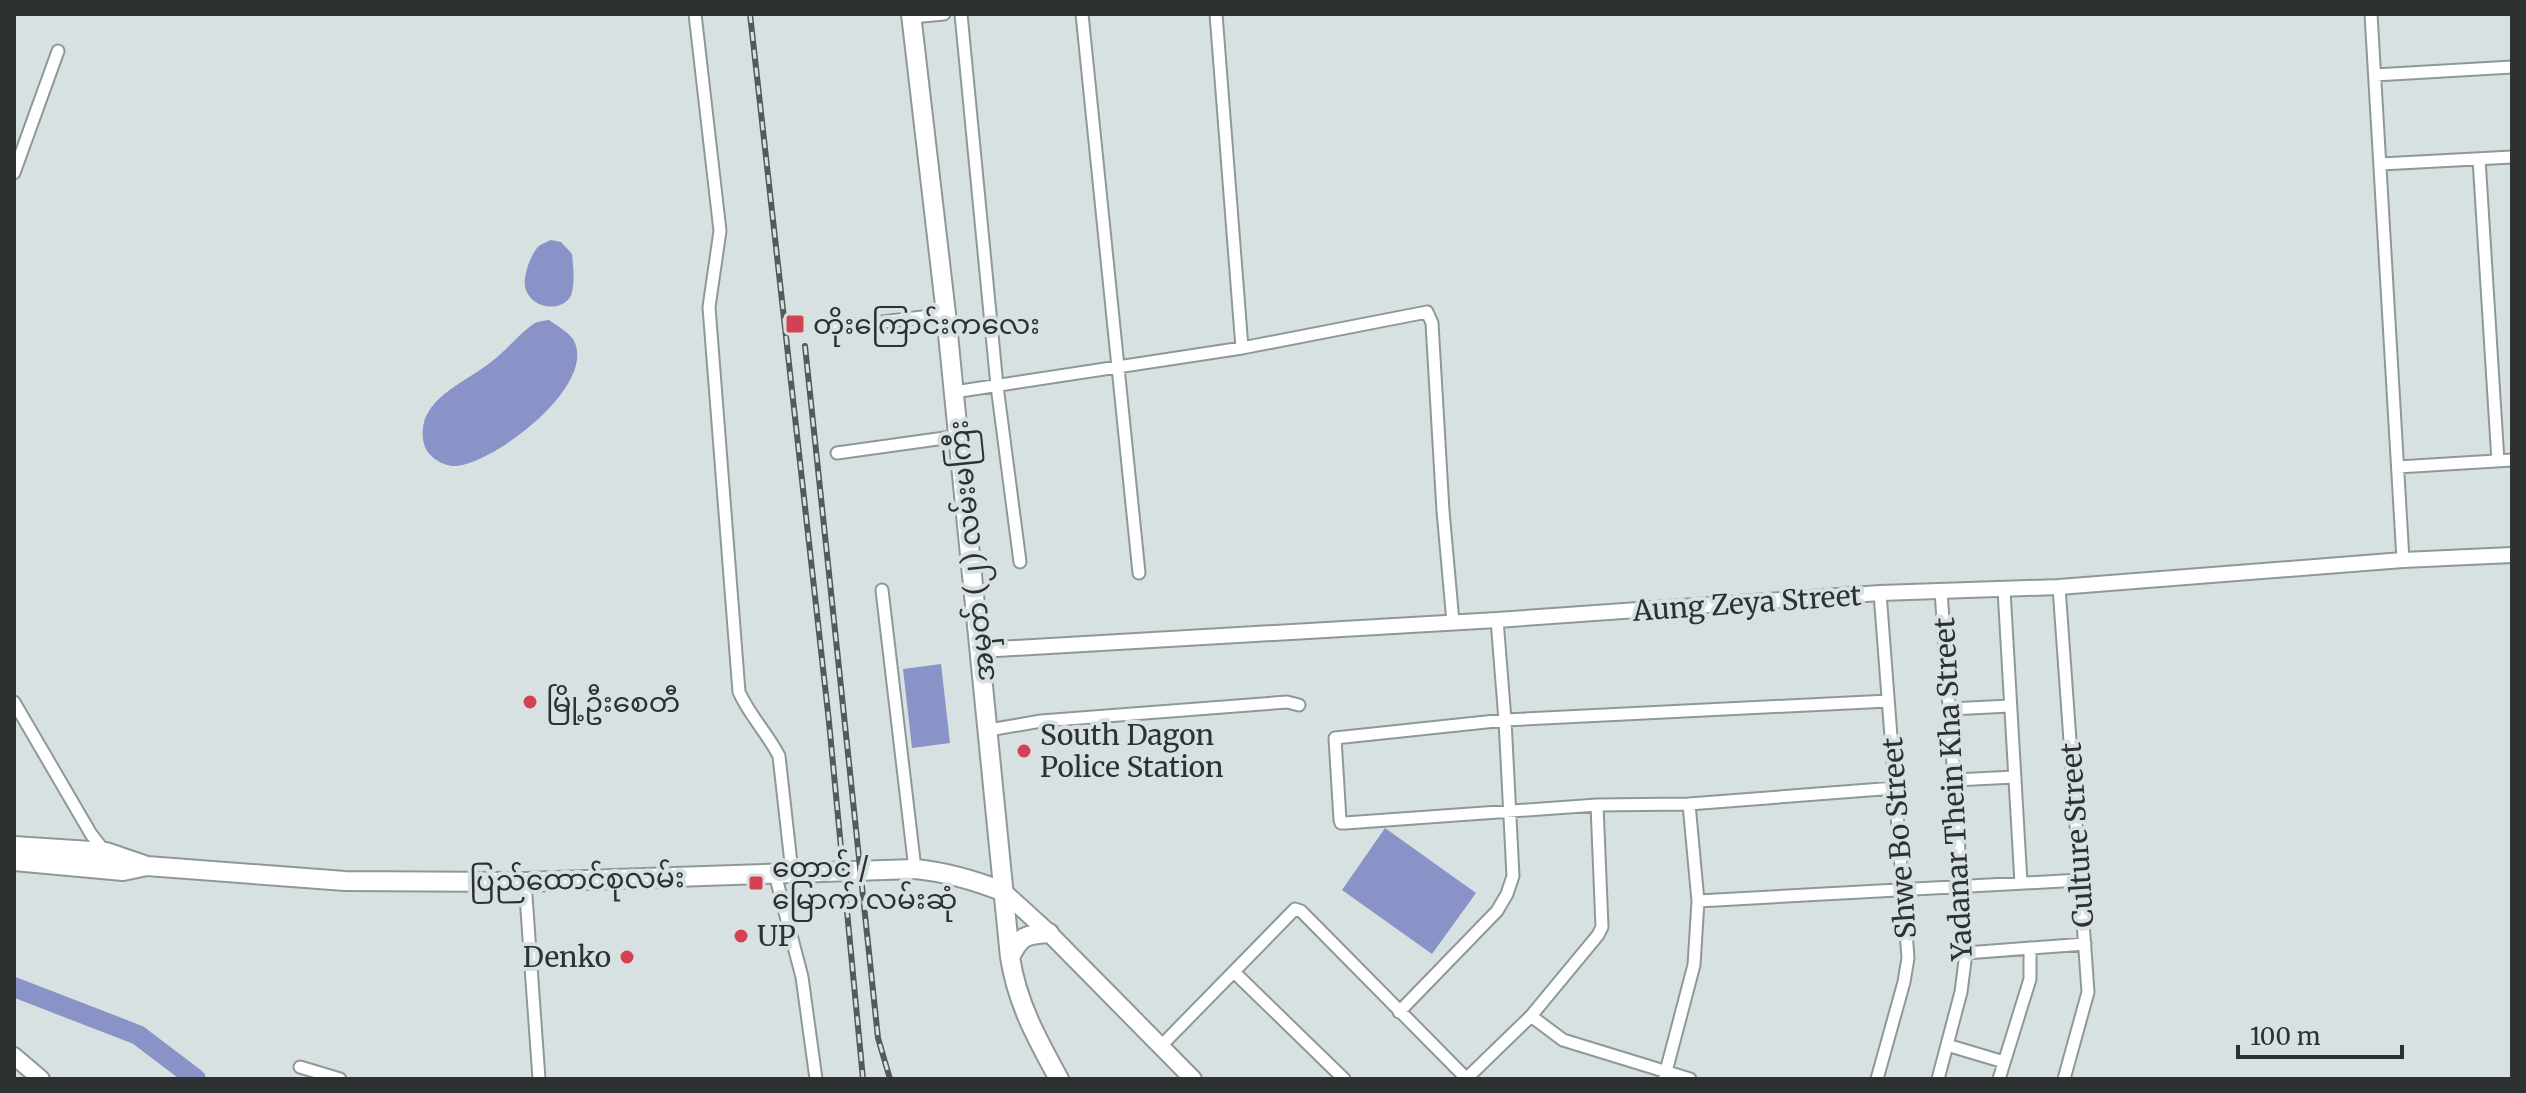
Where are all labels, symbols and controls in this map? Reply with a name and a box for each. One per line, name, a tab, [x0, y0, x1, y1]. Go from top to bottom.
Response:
place label: တိုးကြောင်းကလေး	[813, 306, 1040, 347]
marker: တိုးကြောင်းကလေး	[784, 313, 806, 335]
street label: အမှတ် (၂) လမ်းမကြီး	[939, 418, 1008, 684]
street label: Aung Zeya Street	[1631, 577, 1863, 629]
street label: Yadanar Thein Kha Street	[1926, 616, 1980, 962]
place label: မြို့ဦးစေတီ	[546, 684, 680, 725]
marker: မြို့ဦးစေတီ	[521, 693, 539, 711]
place label: South Dagon Police Station	[1040, 717, 1224, 785]
street label: Shwe Bo Street	[1874, 736, 1924, 940]
street label: Culture Street	[2053, 741, 2101, 929]
marker: South Dagon Police Station	[1015, 742, 1033, 760]
place label: တောင် / မြောက် လမ်းဆုံ	[772, 849, 957, 922]
street label: ပြည်ထောင်စုလမ်း	[469, 859, 685, 904]
marker: တောင် / မြောက် လမ်းဆုံ	[747, 874, 765, 892]
place label: UP	[757, 918, 796, 954]
marker: UP	[732, 927, 750, 945]
place label: Denko	[523, 939, 611, 975]
marker: Denko	[618, 948, 636, 966]
scale bar	[2238, 1009, 2402, 1059]
text: 100 m	[2250, 1021, 2321, 1052]

